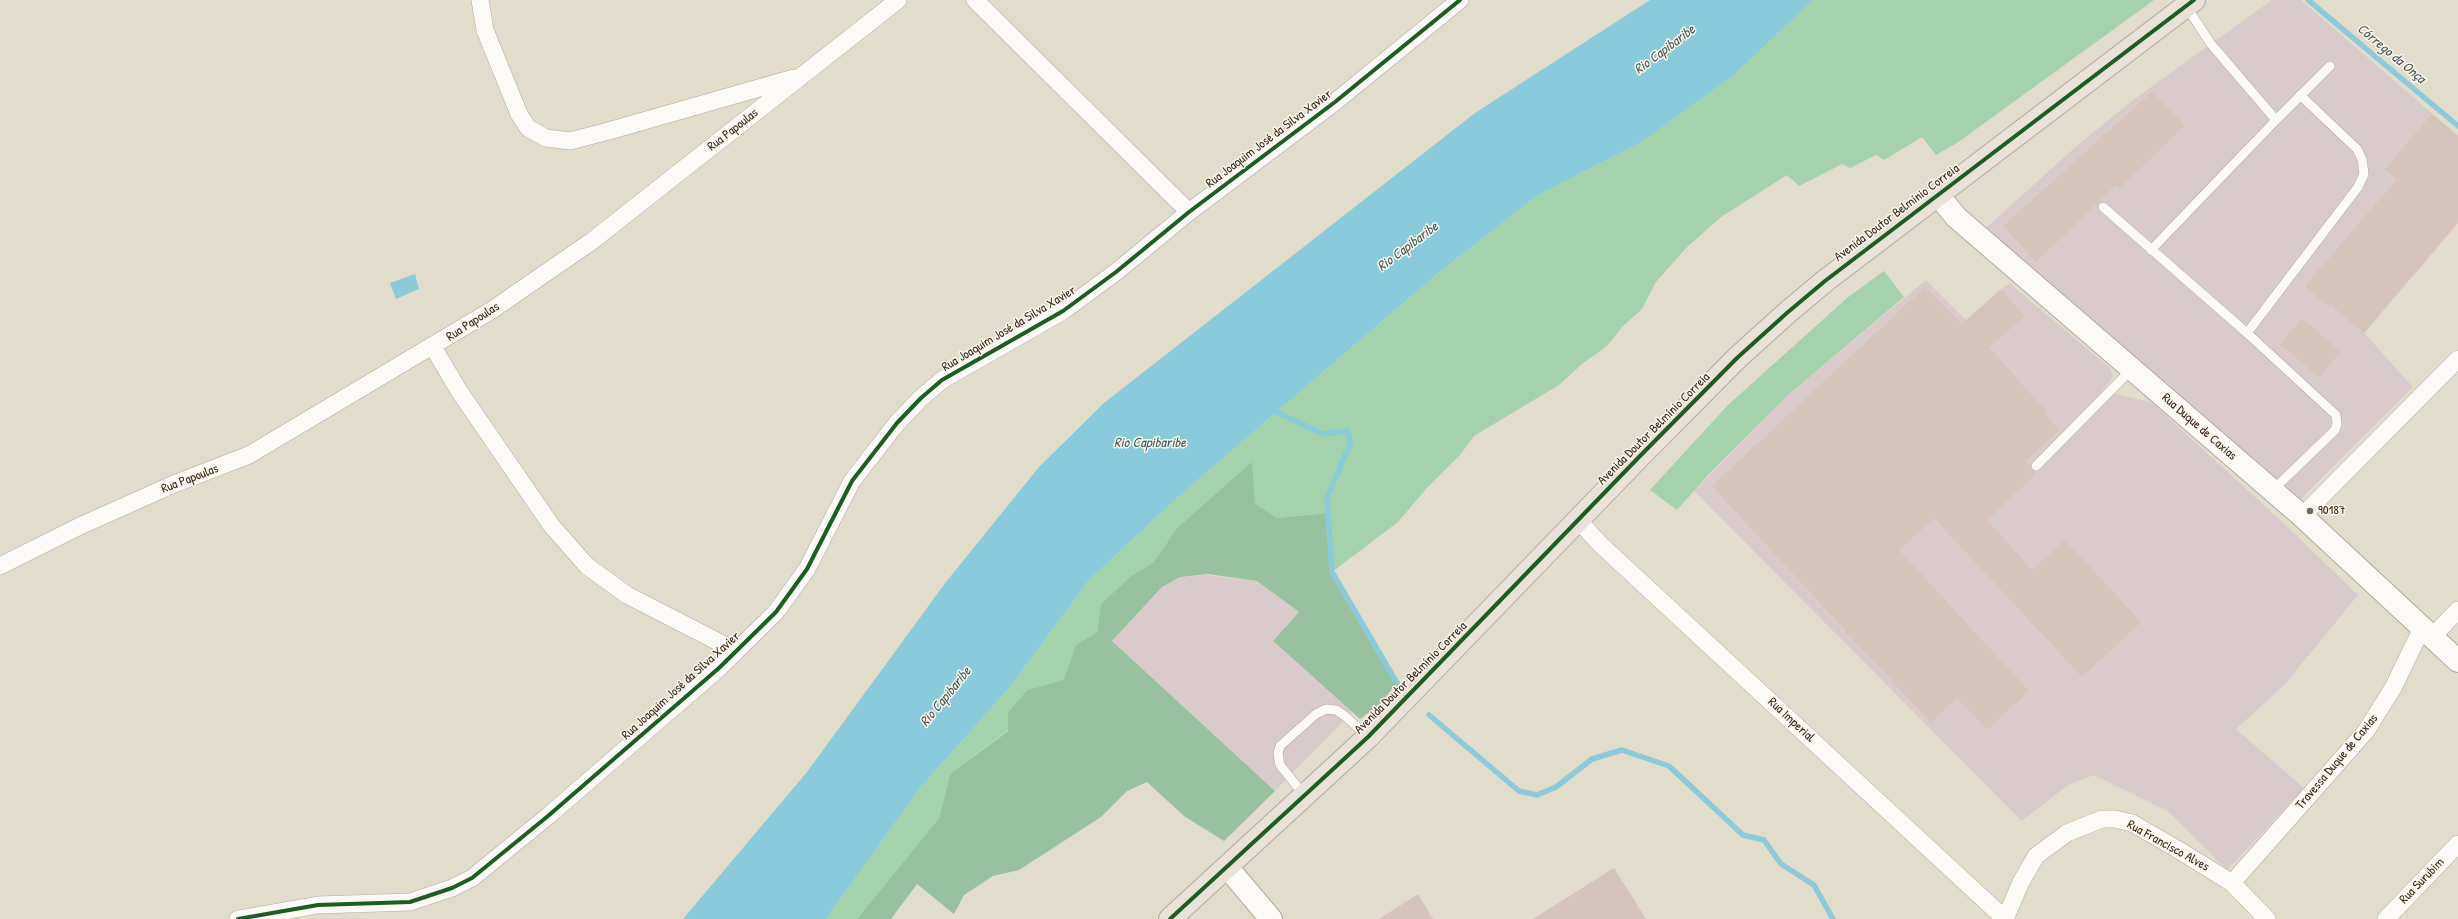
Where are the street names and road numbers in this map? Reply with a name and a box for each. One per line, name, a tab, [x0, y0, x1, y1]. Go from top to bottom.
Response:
street label: Rua Joaquim José da Silva Xavier	[1203, 87, 1335, 191]
street label: Rua Papoulas	[705, 105, 761, 155]
street label: Avenida Doutor Belmínio Correia	[1831, 161, 1963, 265]
street label: Rua Joaquim José da Silva Xavier	[939, 283, 1079, 375]
street label: Rua Papoulas	[444, 299, 502, 345]
street label: Avenida Doutor Belmínio Correia	[1595, 370, 1713, 488]
street label: Rua Duque de Caxias	[2158, 390, 2240, 464]
street label: Rua Papoulas	[159, 461, 221, 497]
street label: Avenida Doutor Belmínio Correia	[1352, 619, 1470, 737]
street label: Rua Joaquim José da Silva Xavier	[619, 629, 743, 743]
street label: Rua Imperial	[1764, 694, 1818, 746]
street label: Travessa Duque de Caxias	[2293, 711, 2381, 813]
street label: Rua Francisco Alves	[2124, 817, 2212, 875]
street label: Rua Surubim	[2396, 855, 2448, 907]

